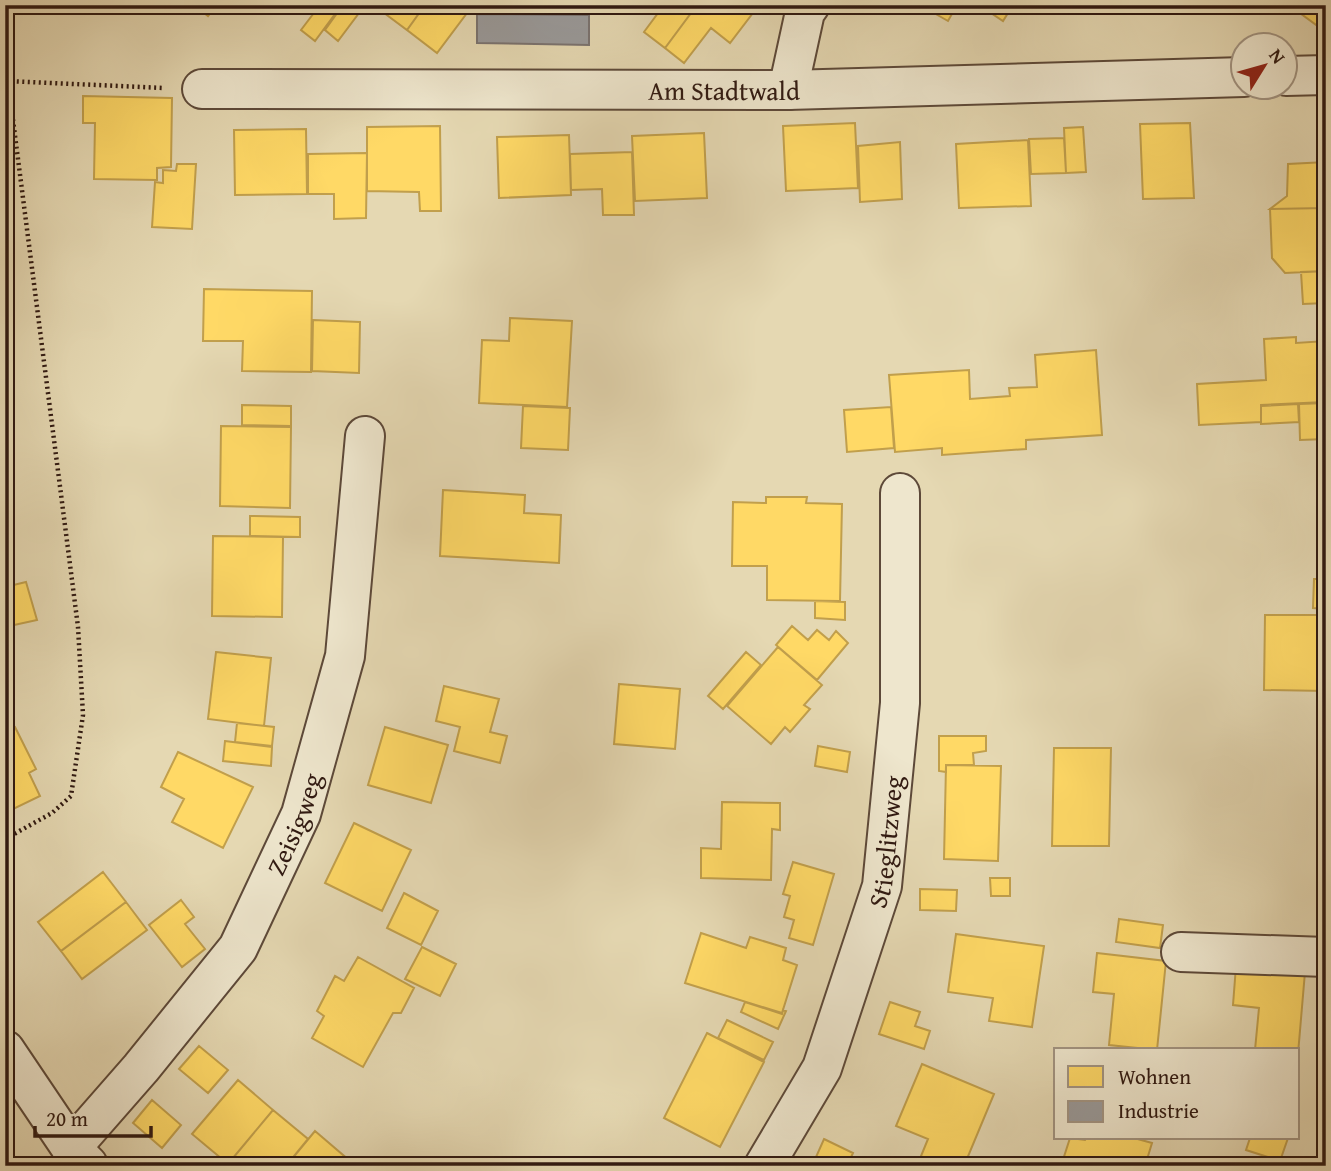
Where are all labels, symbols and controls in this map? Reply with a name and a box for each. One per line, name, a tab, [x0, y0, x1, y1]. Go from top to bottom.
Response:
north arrow	[1230, 32, 1300, 102]
text: N	[1263, 42, 1293, 70]
street label: Am Stadtwald	[648, 70, 800, 110]
street label: Zeisigweg	[256, 768, 331, 881]
street label: Stieglitzweg	[857, 774, 912, 913]
legend	[1054, 1048, 1300, 1140]
text: Wohnen	[1118, 1061, 1191, 1092]
scale bar	[35, 1094, 150, 1138]
text: Industrie	[1118, 1095, 1199, 1126]
text: 20 m	[46, 1103, 88, 1134]

